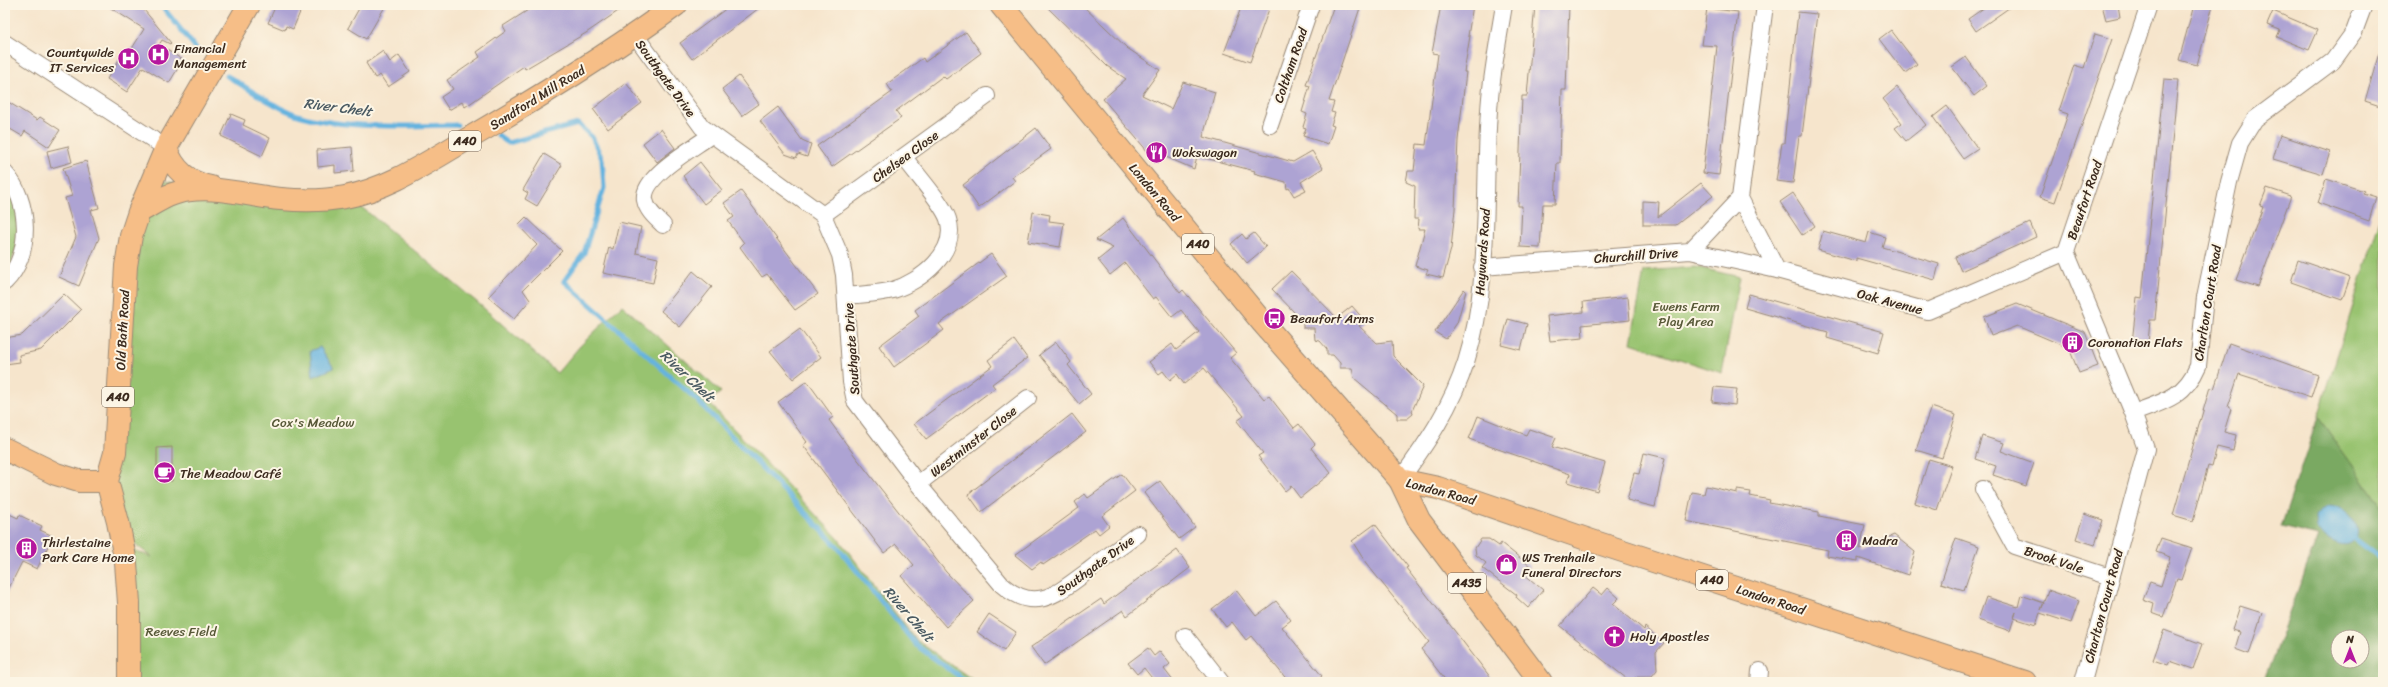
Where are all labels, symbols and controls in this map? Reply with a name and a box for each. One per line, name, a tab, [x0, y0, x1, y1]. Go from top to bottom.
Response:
street label: Coltham Road	[1267, 23, 1314, 106]
street label: Southgate Drive	[629, 34, 702, 122]
place label: Financial Management	[174, 37, 247, 75]
place label: Countywide IT Services	[47, 41, 115, 79]
hospital icon: Financial Management	[145, 42, 171, 68]
hospital icon: Countywide IT Services	[116, 46, 142, 72]
street label: Sandford Mill Road	[485, 58, 591, 136]
water label: River Chelt	[302, 91, 375, 124]
street label: Chelsea Close	[867, 124, 944, 189]
road number: A40	[449, 131, 481, 151]
restaurant icon: Wokswagon	[1143, 139, 1169, 165]
place label: Wokswagon	[1172, 141, 1237, 164]
street label: Beaufort Road	[2060, 156, 2109, 243]
street label: London Road	[1123, 158, 1187, 228]
street label: Haywards Road	[1468, 207, 1497, 296]
road number: A40	[1182, 234, 1214, 254]
street label: Churchill Drive	[1593, 241, 1679, 270]
street label: Charlton Court Road	[2187, 242, 2228, 363]
street label: Oak Avenue	[1854, 282, 1926, 321]
street label: Old Bath Road	[109, 288, 136, 371]
park label: Ewens Farm Play Area	[1652, 295, 1720, 333]
street label: Southgate Drive	[837, 302, 866, 396]
bus stop icon: Beaufort Arms	[1262, 305, 1288, 331]
place label: Beaufort Arms	[1290, 307, 1375, 330]
building icon: Coronation Flats	[2059, 329, 2085, 355]
place label: Coronation Flats	[2088, 331, 2184, 354]
water label: River Chelt	[654, 344, 723, 410]
road number: A40	[102, 387, 134, 407]
street label: Westminster Close	[925, 400, 1022, 483]
park label: Cox's Meadow	[272, 411, 355, 434]
cafe icon: The Meadow Café	[152, 460, 178, 486]
place label: The Meadow Café	[180, 462, 282, 485]
street label: London Road	[1403, 471, 1479, 512]
building icon: Madra	[1833, 527, 1859, 553]
street label: Southgate Drive	[1051, 529, 1139, 602]
place label: Madra	[1862, 529, 1898, 552]
place label: Thirlestaine Park Care Home	[42, 531, 134, 569]
building icon: Thirlestaine Park Care Home	[13, 536, 39, 562]
street label: Brook Vale	[2021, 539, 2087, 580]
place label: WS Trenhaile Funeral Directors	[1522, 546, 1622, 584]
street label: Charlton Court Road	[2077, 546, 2130, 666]
shop icon: WS Trenhaile Funeral Directors	[1494, 551, 1520, 577]
road number: A40	[1696, 570, 1728, 590]
road number: A435	[1448, 573, 1486, 593]
street label: London Road	[1733, 578, 1809, 622]
water label: River Chelt	[877, 580, 942, 650]
park label: Reeves Field	[146, 620, 218, 643]
church icon: Holy Apostles	[1602, 623, 1628, 649]
place label: Holy Apostles	[1630, 625, 1710, 648]
north arrow	[2330, 629, 2370, 669]
text: N	[2345, 630, 2354, 649]

